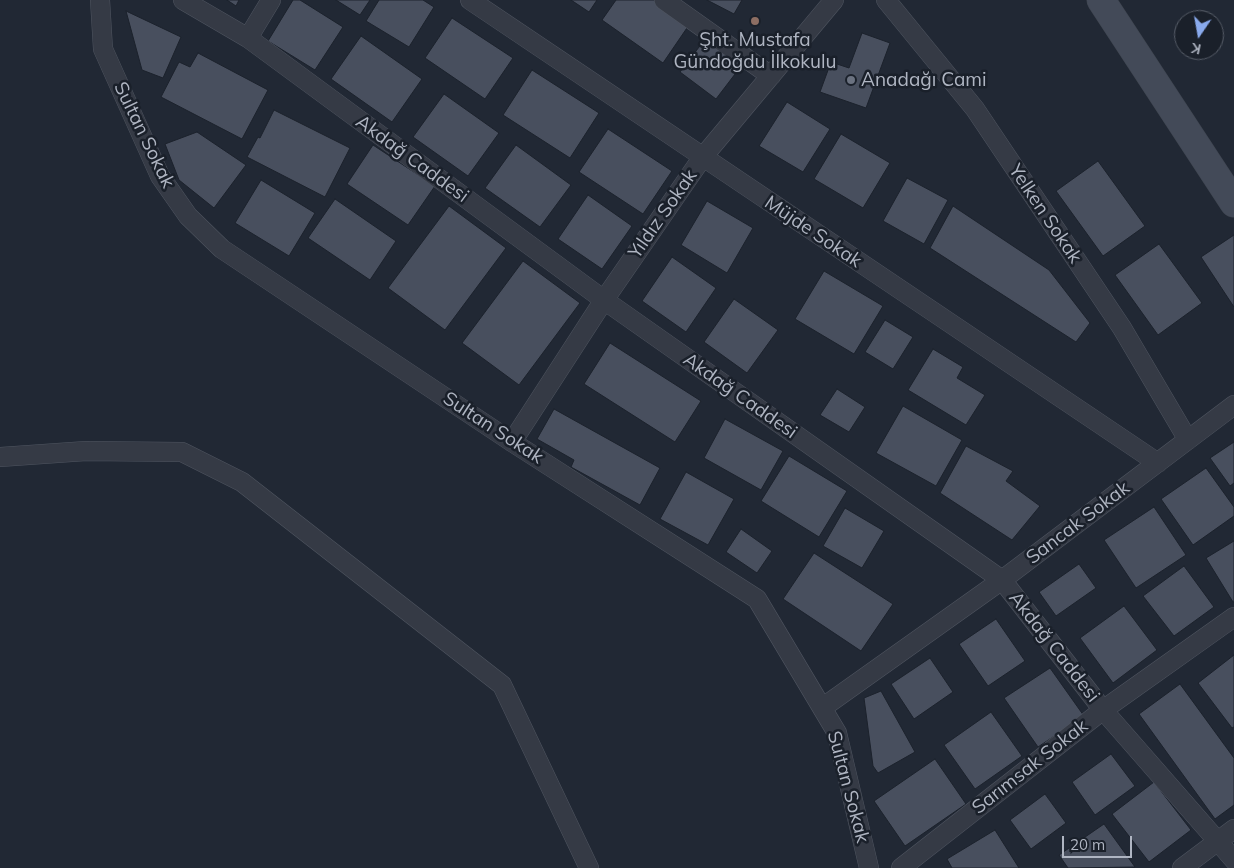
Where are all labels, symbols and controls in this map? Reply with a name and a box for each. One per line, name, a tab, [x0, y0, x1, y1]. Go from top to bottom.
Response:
north arrow	[1174, 10, 1224, 60]
marker: Şht. Mustafa Gündoğdu İlkokulu	[749, 15, 761, 27]
place label: Şht. Mustafa Gündoğdu İlkokulu	[673, 29, 837, 73]
text: K	[1190, 39, 1203, 58]
place label: Anadağı Cami	[861, 69, 987, 91]
marker: Anadağı Cami	[845, 74, 857, 86]
street label: Sultan Sokak	[109, 78, 179, 192]
street label: Akdağ Caddesi	[351, 110, 473, 208]
street label: Yelken Sokak	[1004, 160, 1086, 268]
street label: Yıldız Sokak	[624, 165, 702, 263]
street label: Müjde Sokak	[760, 191, 866, 273]
street label: Akdağ Caddesi	[679, 348, 801, 444]
street label: Sultan Sokak	[439, 387, 547, 469]
street label: Sancak Sokak	[1022, 477, 1134, 569]
street label: Akdağ Caddesi	[1004, 587, 1104, 707]
street label: Sarımsak Sokak	[968, 715, 1092, 819]
street label: Sultan Sokak	[822, 728, 874, 846]
scale bar	[1064, 826, 1134, 858]
text: 20 m	[1070, 835, 1105, 854]

